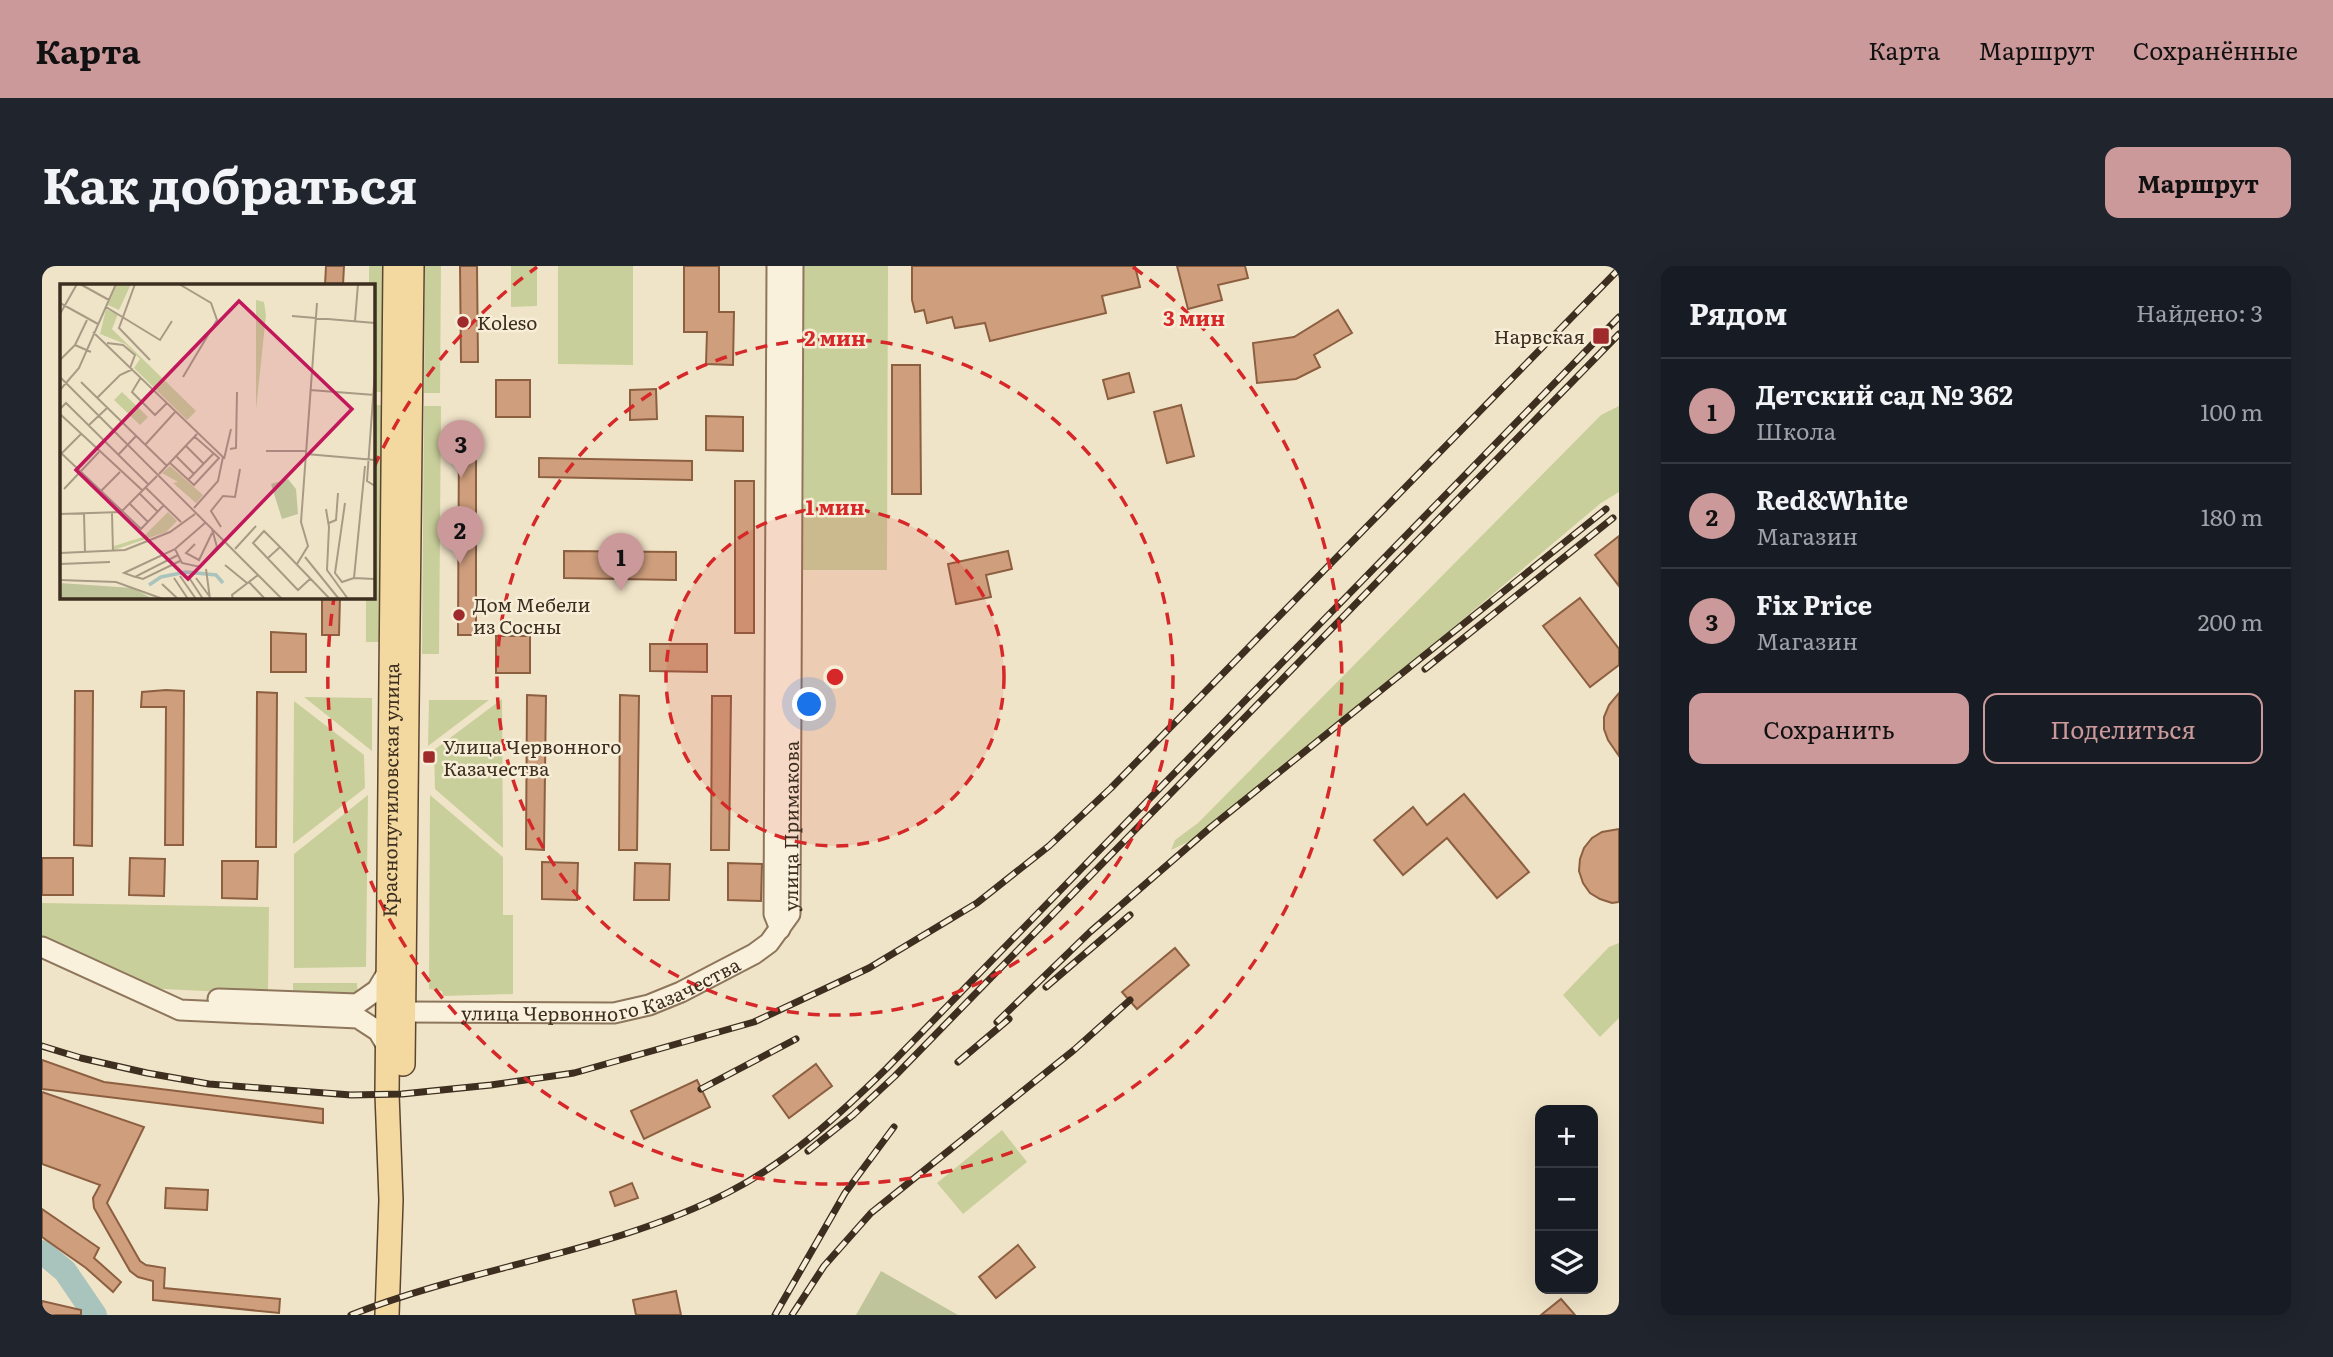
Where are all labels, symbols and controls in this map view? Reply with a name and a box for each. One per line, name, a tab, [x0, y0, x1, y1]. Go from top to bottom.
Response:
text: Карта	[35, 25, 141, 74]
text: Карта	[1868, 32, 1940, 67]
text: Маршрут	[1978, 32, 2095, 67]
text: Сохранённые	[2133, 32, 2298, 67]
text: Как добраться	[42, 146, 418, 219]
button: Маршрут	[2105, 147, 2291, 218]
inset map	[60, 284, 374, 598]
text: Рядом	[1689, 290, 1787, 334]
text: Найдено: 3	[2136, 295, 2263, 329]
text: 3 мин	[1163, 301, 1225, 332]
place label: Koleso	[477, 308, 537, 336]
marker: Koleso	[455, 314, 471, 330]
text: 2 мин	[804, 321, 866, 352]
place label: Нарвская	[1494, 322, 1585, 350]
marker: Нарвская	[1591, 326, 1611, 346]
text: Детский сад № 362	[1756, 374, 2013, 413]
text: 1	[1707, 394, 1717, 428]
text: 100 m	[2200, 394, 2263, 428]
text: Школа	[1756, 413, 1836, 447]
pin: 3	[438, 420, 484, 478]
text: Red&White	[1756, 479, 1908, 518]
text: 1 мин	[806, 490, 865, 521]
text: 2	[1706, 499, 1718, 533]
text: 180 m	[2201, 499, 2263, 533]
pin: 2	[437, 506, 483, 564]
text: Магазин	[1756, 518, 1858, 552]
pin: 1	[598, 533, 644, 591]
text: Fix Price	[1756, 584, 1872, 623]
place label: Дом Мебели из Сосны	[473, 590, 591, 640]
text: 3	[1706, 604, 1718, 638]
text: 200 m	[2198, 604, 2263, 638]
marker: Дом Мебели из Сосны	[451, 607, 467, 623]
text: Магазин	[1756, 623, 1858, 657]
street label: Краснопутиловская улица	[375, 662, 405, 918]
centre of rings	[823, 665, 847, 689]
your location	[792, 687, 826, 721]
button: Сохранить	[1689, 693, 1969, 764]
button: Поделиться	[1983, 693, 2263, 764]
place label: Улица Червонного Казачества	[443, 732, 621, 782]
street label: улица Примакова	[776, 740, 805, 912]
marker: Улица Червонного Казачества	[421, 749, 437, 765]
street label: улица Червонного Казачества	[461, 949, 745, 1027]
map controls	[1535, 1105, 1598, 1294]
button: +	[1535, 1105, 1598, 1168]
button: −	[1535, 1168, 1598, 1231]
button: layers	[1535, 1231, 1598, 1294]

